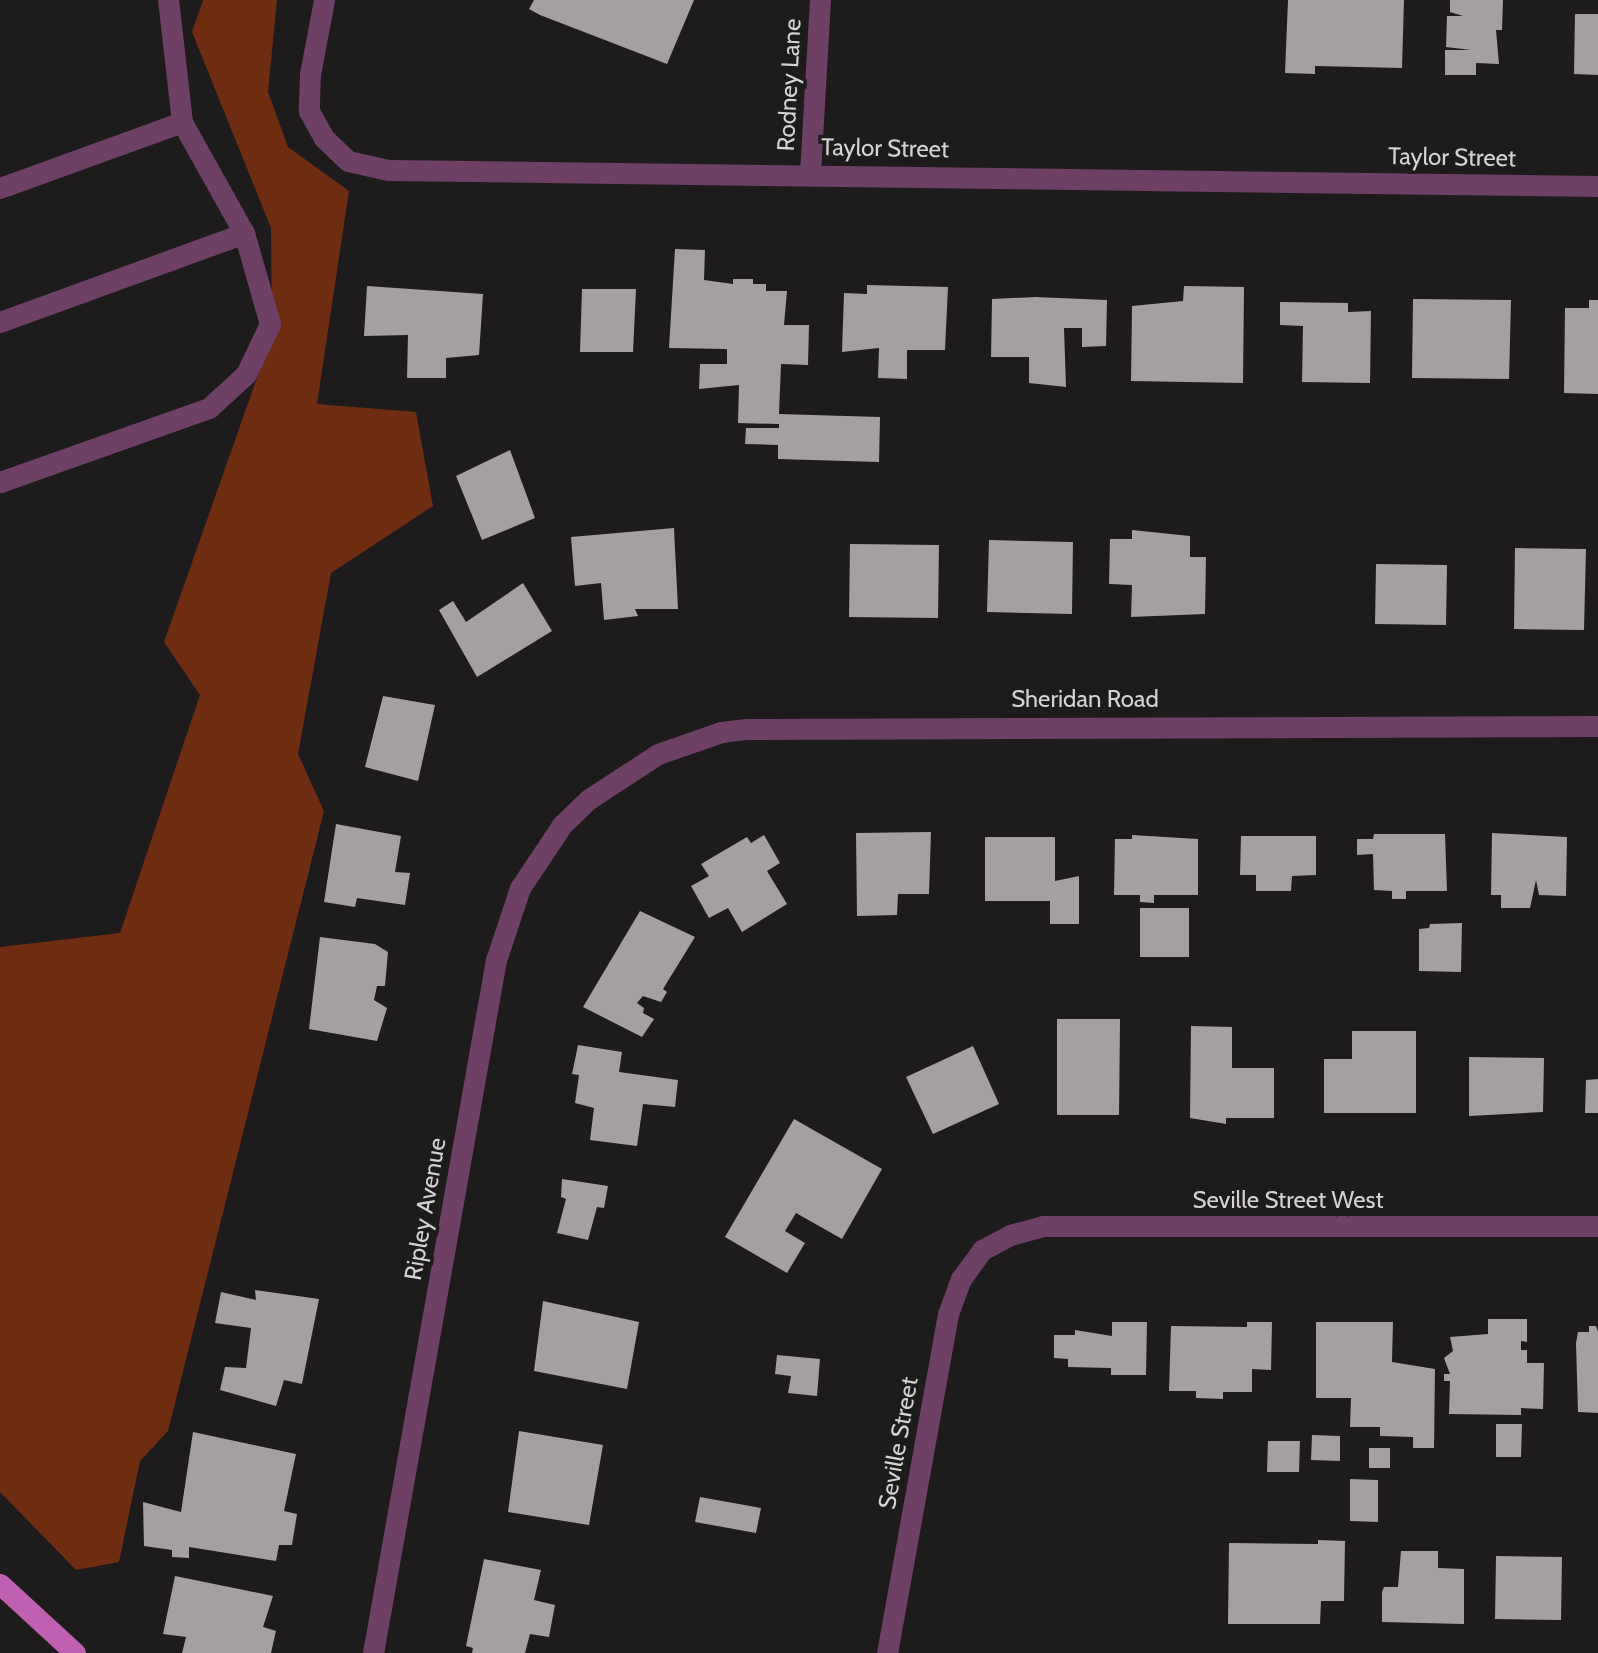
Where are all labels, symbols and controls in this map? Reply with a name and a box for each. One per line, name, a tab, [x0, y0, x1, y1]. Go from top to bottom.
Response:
street label: Rodney Lane	[771, 18, 807, 152]
street label: Taylor Street	[821, 132, 949, 164]
street label: Taylor Street	[1388, 141, 1516, 173]
street label: Sheridan Road	[1011, 685, 1159, 713]
street label: Ripley Avenue	[398, 1136, 452, 1282]
street label: Seville Street West	[1192, 1186, 1384, 1214]
street label: Seville Street	[872, 1375, 924, 1511]

